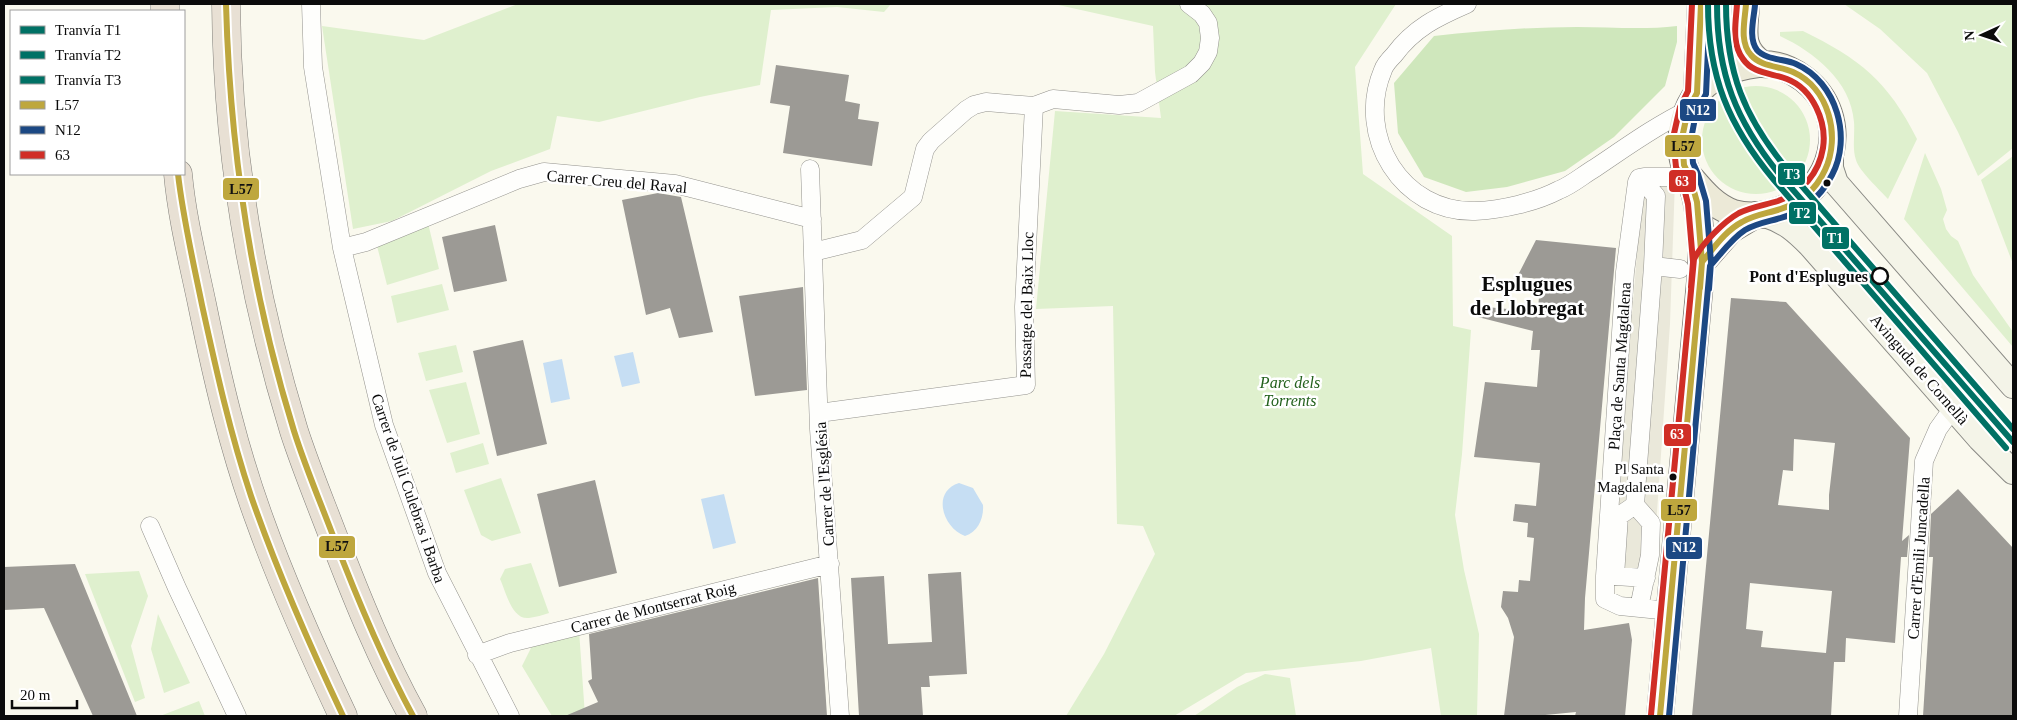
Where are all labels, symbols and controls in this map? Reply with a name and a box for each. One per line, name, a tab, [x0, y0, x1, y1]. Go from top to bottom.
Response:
legend	[10, 10, 185, 175]
north arrow	[1957, 10, 2007, 60]
text: Tranvía T1	[55, 22, 121, 38]
text: N	[1962, 30, 1977, 41]
text: Tranvía T2	[55, 47, 121, 63]
text: Tranvía T3	[55, 72, 121, 88]
text: L57	[55, 97, 80, 113]
line badge: N12	[1679, 98, 1717, 122]
text: N12	[1686, 103, 1710, 118]
text: N12	[55, 122, 81, 138]
line badge: L57	[1664, 134, 1702, 158]
text: L57	[1671, 139, 1695, 154]
text: 63	[55, 147, 70, 163]
line badge: T3	[1777, 162, 1806, 186]
street label: Carrer Creu del Raval	[546, 167, 688, 196]
text: T3	[1784, 167, 1800, 182]
line badge: 63	[1668, 169, 1697, 193]
text: 63	[1675, 174, 1689, 189]
line badge: L57	[222, 177, 260, 201]
unlabelled marker	[1822, 178, 1832, 188]
text: L57	[229, 182, 253, 197]
line badge: T2	[1788, 201, 1817, 225]
text: T2	[1794, 206, 1810, 221]
line badge: T1	[1821, 226, 1850, 250]
text: T1	[1827, 231, 1843, 246]
street label: Passatge del Baix Lloc	[1017, 232, 1037, 378]
marker: Pont d'Esplugues	[1871, 267, 1889, 285]
place label: Pont d'Esplugues	[1749, 268, 1868, 286]
district label: Esplugues de Llobregat	[1470, 272, 1584, 320]
street label: Plaça de Santa Magdalena	[1605, 281, 1635, 451]
street label: Avinguda de Cornellà	[1866, 311, 1972, 428]
park label: Parc dels Torrents	[1259, 374, 1320, 409]
street label: Carrer de Juli Culebras i Barba	[368, 392, 449, 585]
street label: Carrer de l'Església	[812, 421, 838, 547]
line badge: 63	[1663, 423, 1692, 447]
text: 63	[1670, 427, 1684, 442]
place label: Pl Santa Magdalena	[1597, 461, 1664, 495]
marker: Pl Santa Magdalena	[1668, 472, 1678, 482]
street label: Carrer d'Emili Juncadella	[1904, 476, 1933, 640]
line badge: L57	[1660, 498, 1698, 522]
text: L57	[1667, 503, 1691, 518]
line badge: L57	[318, 535, 356, 559]
line badge: N12	[1665, 536, 1703, 560]
text: L57	[325, 539, 349, 554]
text: N12	[1672, 540, 1696, 555]
street label: Carrer de Montserrat Roig	[569, 579, 738, 637]
scale bar	[12, 678, 78, 710]
text: 20 m	[20, 687, 51, 703]

